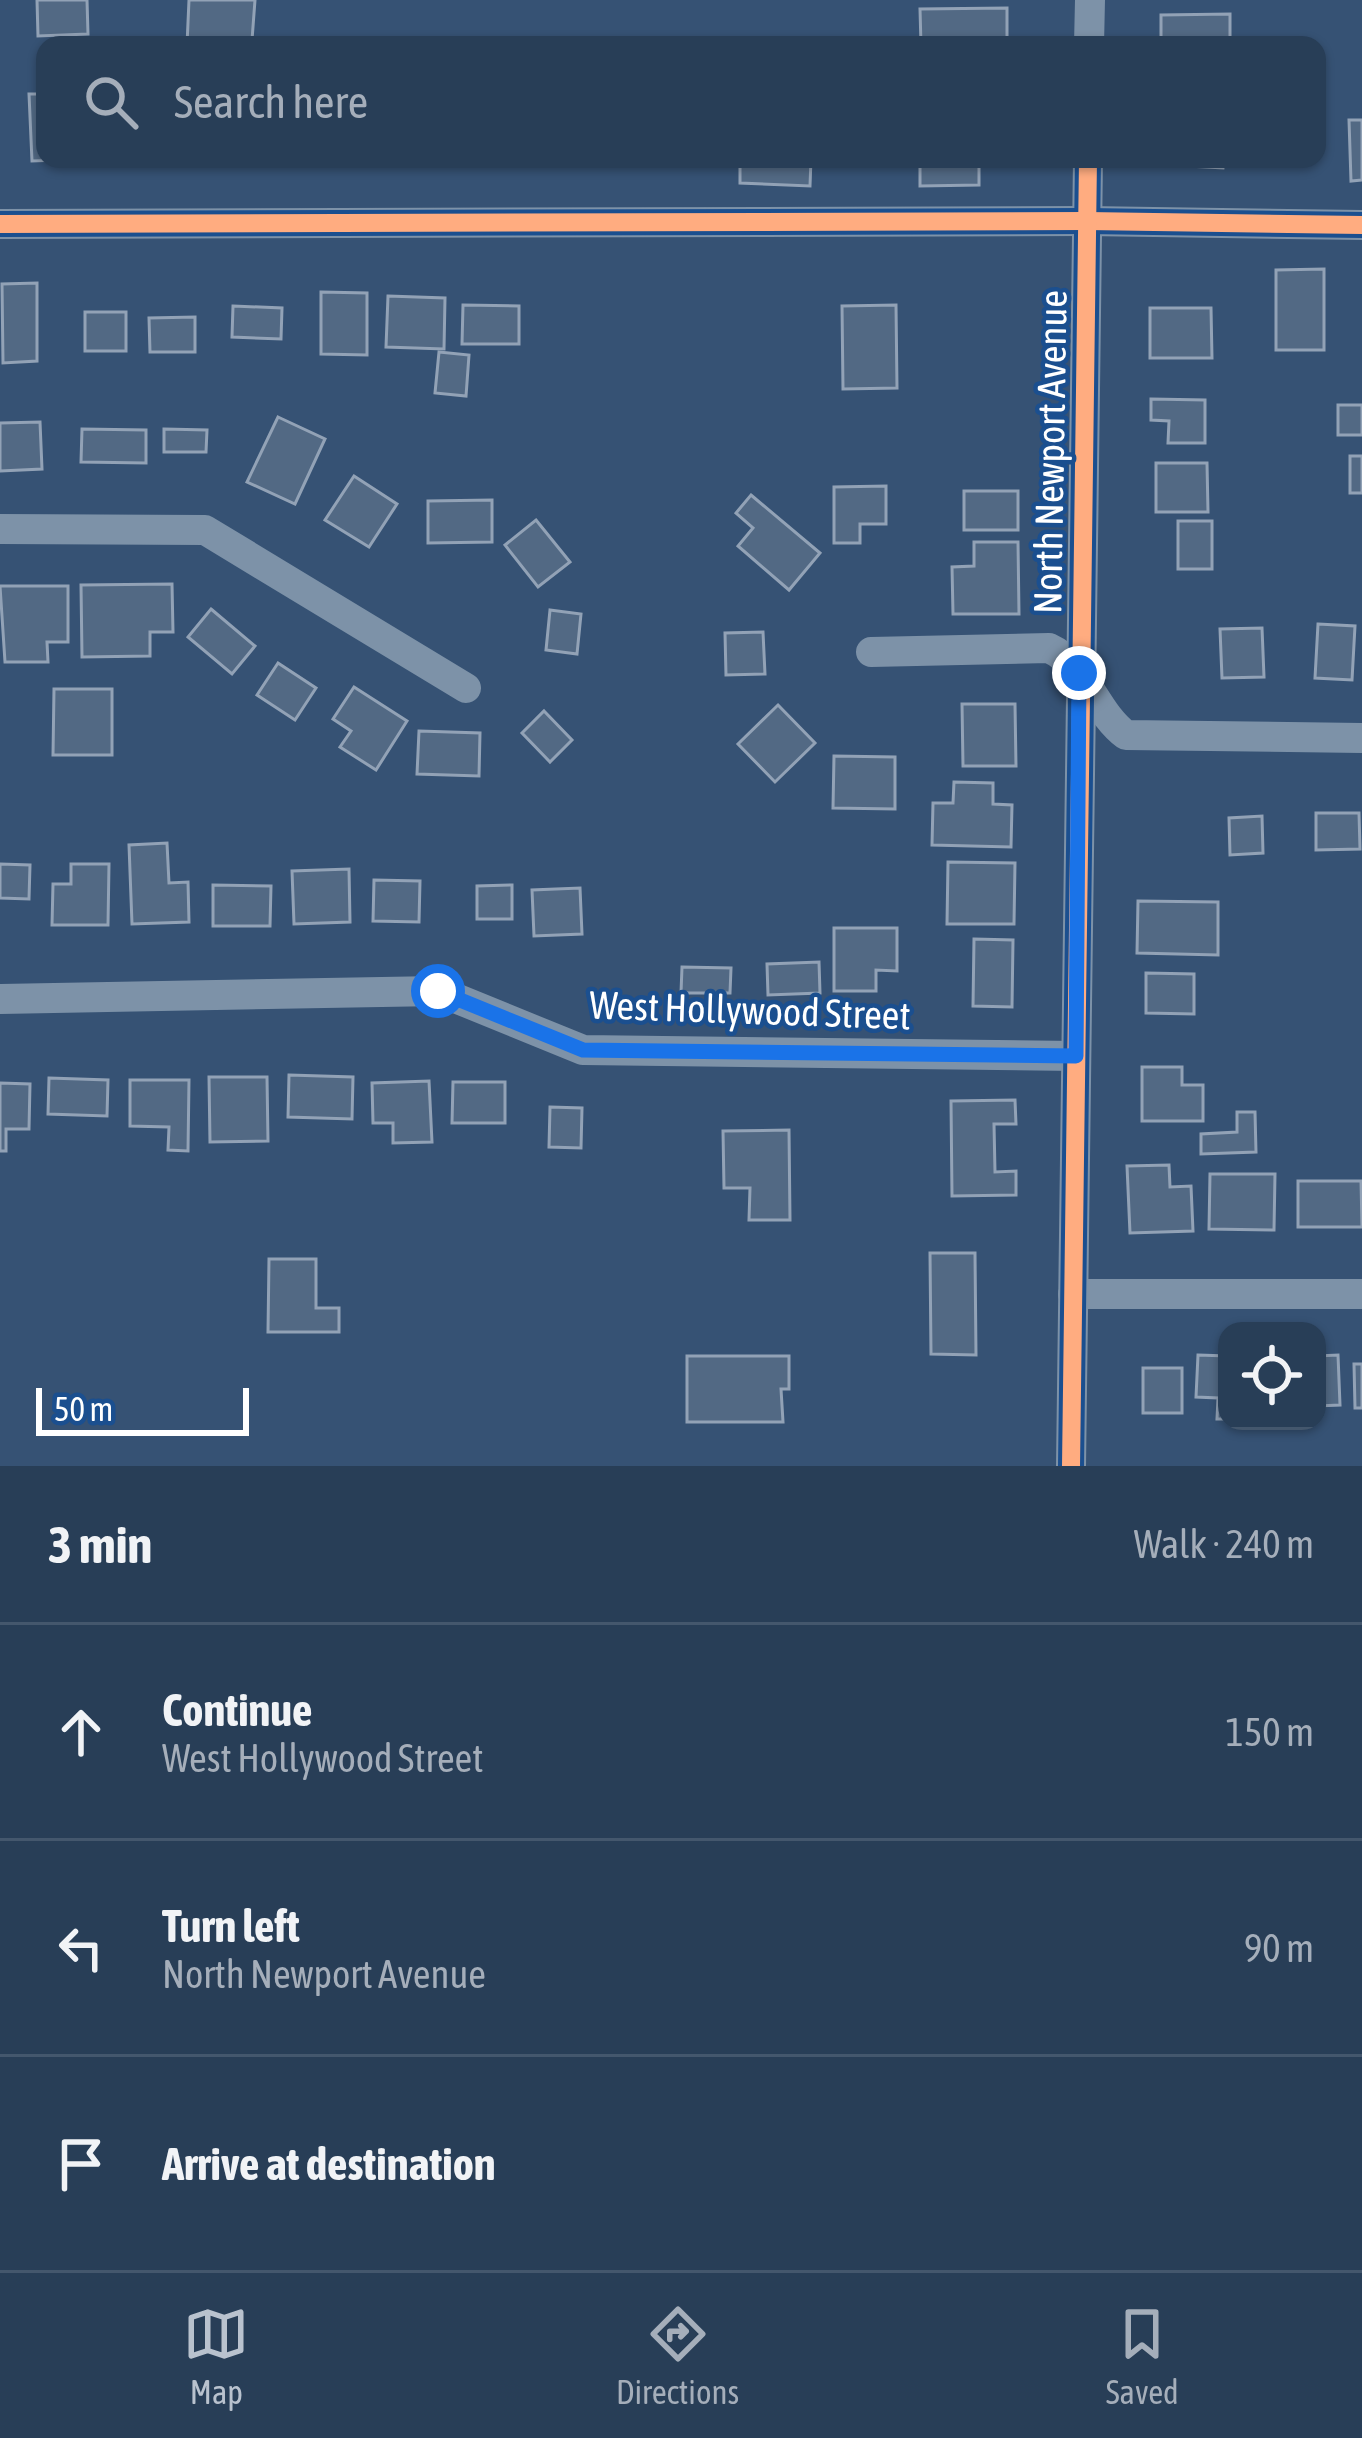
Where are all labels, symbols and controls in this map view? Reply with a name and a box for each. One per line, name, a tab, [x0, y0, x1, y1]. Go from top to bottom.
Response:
search box	[36, 36, 1326, 168]
icon: search	[78, 69, 144, 135]
text: Search here	[174, 76, 368, 128]
street label: North Newport Avenue	[1025, 290, 1075, 614]
route end	[1052, 646, 1106, 700]
route start	[411, 964, 465, 1018]
street label: West Hollywood Street	[589, 982, 911, 1038]
map controls	[1218, 1322, 1326, 1430]
button: locate	[1218, 1322, 1326, 1430]
scale bar	[36, 1382, 249, 1435]
text: 50 m	[54, 1390, 113, 1428]
text: 3 min	[48, 1515, 152, 1574]
text: Walk · 240 m	[1134, 1522, 1314, 1566]
text: Continue	[162, 1684, 313, 1736]
icon: ahead	[48, 1699, 114, 1765]
text: 150 m	[1226, 1710, 1314, 1754]
text: West Hollywood Street	[162, 1736, 483, 1780]
text: Turn left	[162, 1900, 300, 1952]
icon: left	[48, 1915, 114, 1981]
text: 90 m	[1244, 1926, 1314, 1970]
text: North Newport Avenue	[162, 1952, 486, 1996]
icon: arrive	[48, 2131, 114, 2197]
text: Arrive at destination	[162, 2138, 496, 2190]
tab: Map	[183, 2301, 249, 2411]
tab: Directions	[616, 2301, 739, 2411]
tab: Saved	[1106, 2301, 1179, 2411]

